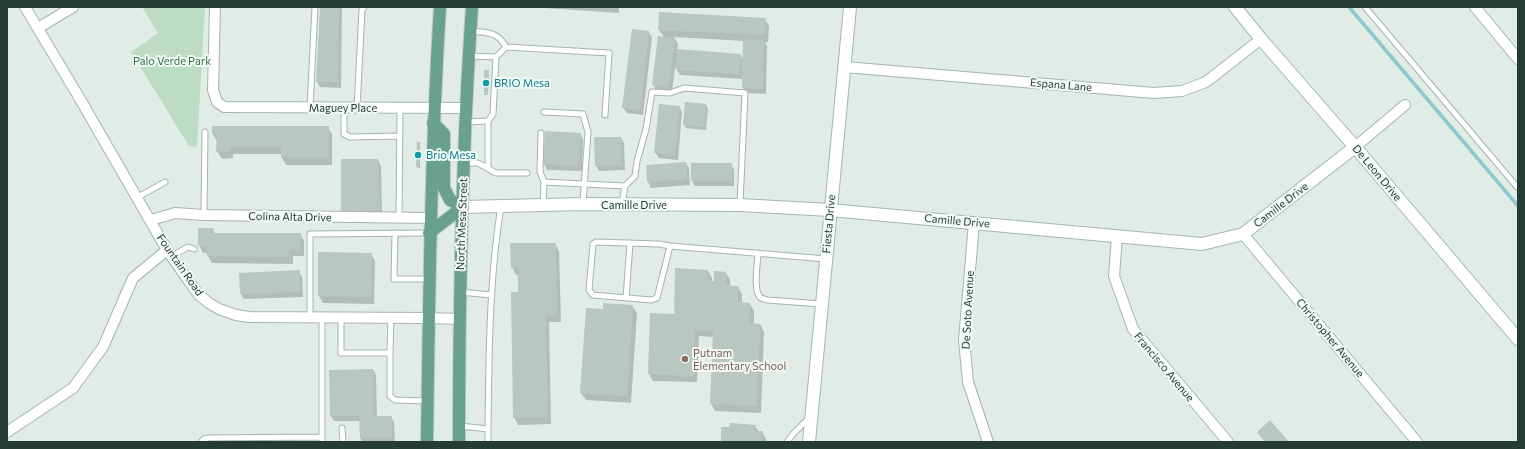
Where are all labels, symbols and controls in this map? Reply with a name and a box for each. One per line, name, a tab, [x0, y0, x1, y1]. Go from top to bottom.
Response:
park label: Palo Verde Park	[133, 54, 211, 68]
place label: BRIO Mesa	[494, 76, 550, 90]
street label: Espana Lane	[1030, 76, 1092, 94]
marker: BRIO Mesa	[481, 78, 491, 88]
street label: Maguey Place	[309, 101, 377, 115]
street label: De Leon Drive	[1350, 142, 1404, 204]
place label: Brio Mesa	[426, 148, 476, 162]
marker: Brio Mesa	[413, 150, 423, 160]
street label: North Mesa Street	[454, 178, 470, 270]
street label: Camille Drive	[1251, 180, 1311, 230]
street label: Fiesta Drive	[820, 194, 838, 254]
street label: Camille Drive	[601, 198, 667, 212]
street label: Colina Alta Drive	[248, 210, 332, 224]
street label: Camille Drive	[924, 212, 990, 230]
street label: Fountain Road	[154, 232, 206, 298]
street label: De Soto Avenue	[959, 270, 977, 350]
street label: Christopher Avenue	[1293, 296, 1367, 380]
street label: Francisco Avenue	[1131, 330, 1197, 404]
place label: Putnam Elementary School	[693, 346, 786, 372]
marker: Putnam Elementary School	[680, 354, 690, 364]

